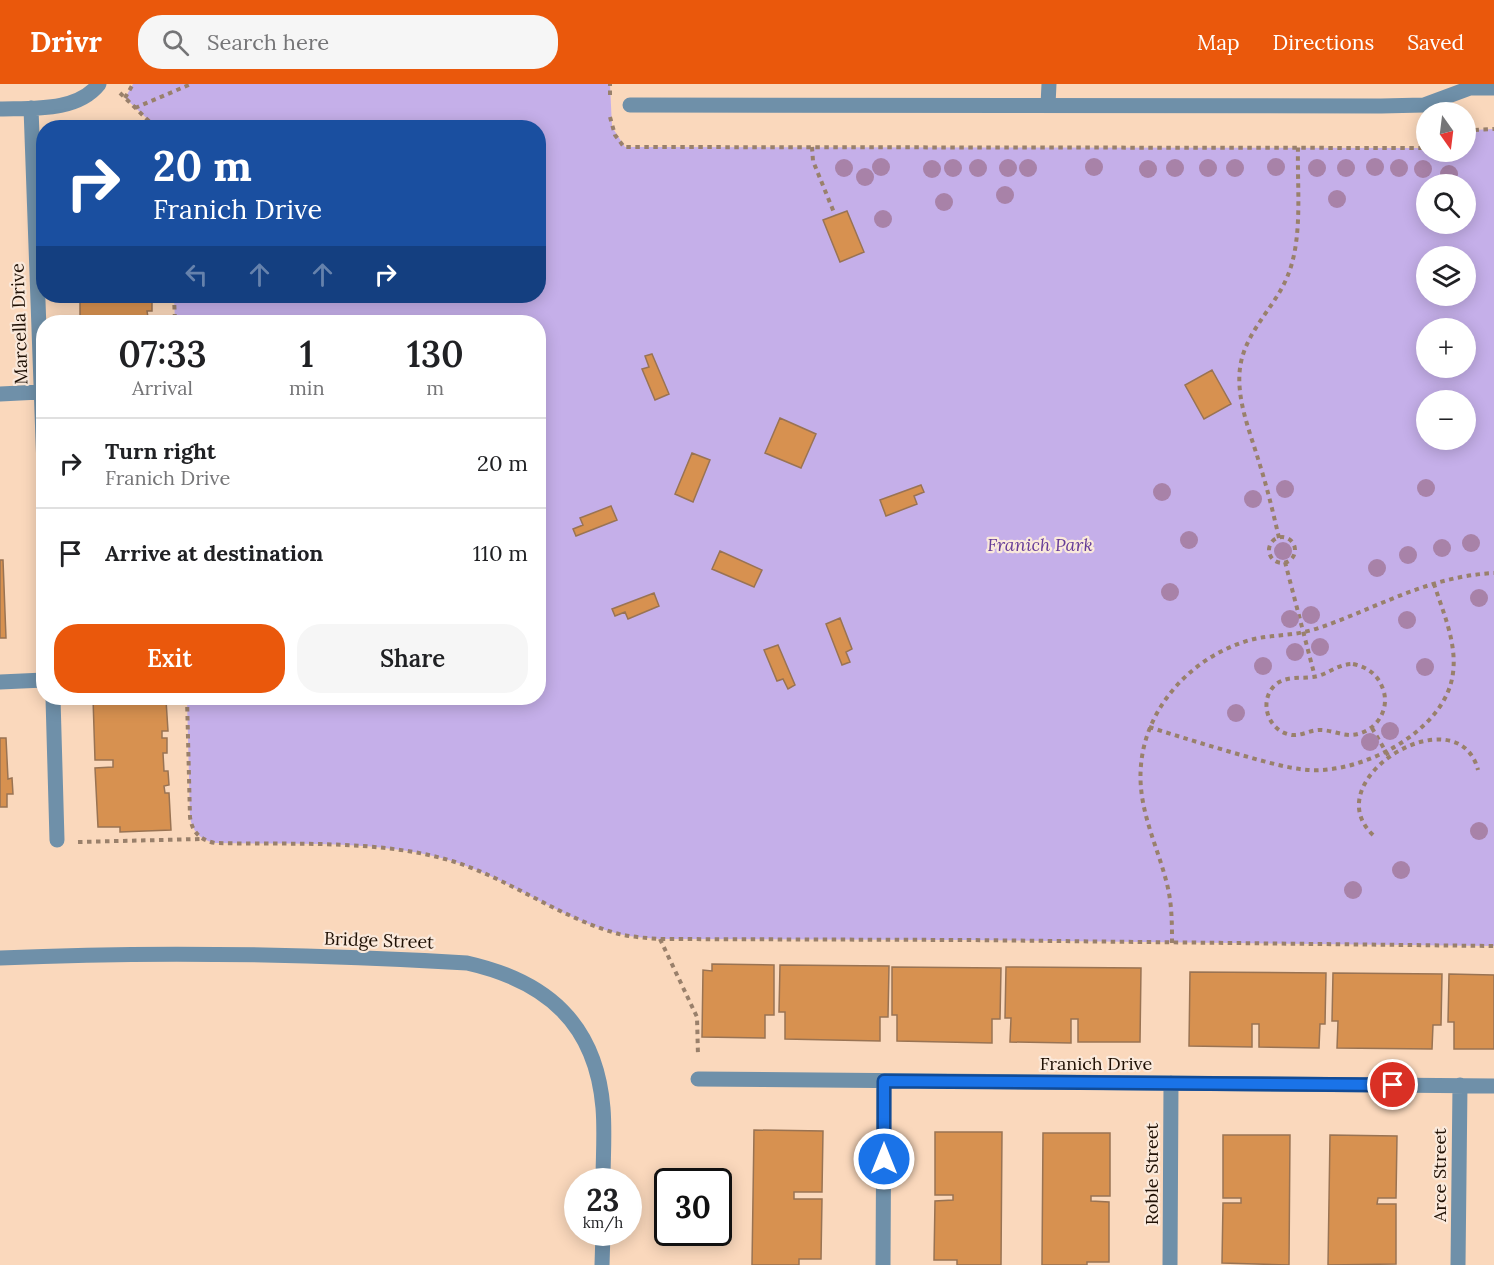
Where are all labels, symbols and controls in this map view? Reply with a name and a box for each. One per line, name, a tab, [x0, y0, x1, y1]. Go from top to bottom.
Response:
search box	[138, 15, 558, 69]
text: Drivr	[30, 24, 102, 60]
icon: search	[159, 26, 192, 59]
text: Search here	[207, 28, 329, 56]
text: Map	[1197, 29, 1240, 56]
text: Directions	[1273, 29, 1374, 56]
text: Saved	[1407, 29, 1464, 56]
north arrow	[1416, 102, 1476, 162]
map controls	[1416, 102, 1476, 450]
text: 20 m	[153, 139, 252, 193]
icon: right	[54, 144, 132, 222]
button: search	[1416, 174, 1476, 234]
text: Franich Drive	[153, 192, 322, 226]
button: layers	[1416, 246, 1476, 306]
icon: left	[180, 258, 213, 291]
icon: ahead	[243, 258, 276, 291]
icon: ahead	[306, 258, 339, 291]
icon: right	[369, 258, 402, 291]
street label: Marcella Drive	[5, 263, 33, 385]
button: +	[1416, 318, 1476, 378]
text: 07:33	[118, 331, 207, 377]
text: 1	[300, 331, 314, 377]
text: 130	[407, 331, 464, 377]
text: Arrival	[132, 375, 193, 400]
text: min	[289, 375, 325, 400]
text: m	[426, 375, 444, 400]
button: −	[1416, 390, 1476, 450]
text: Turn right	[105, 437, 216, 465]
icon: right	[54, 447, 87, 480]
text: 20 m	[477, 449, 528, 477]
text: Franich Drive	[105, 465, 230, 490]
park label: Franich Park	[987, 533, 1093, 556]
icon: arrive	[54, 537, 87, 570]
text: Arrive at destination	[105, 539, 323, 567]
text: 110 m	[473, 539, 528, 567]
button: Exit	[54, 624, 285, 693]
button: Share	[297, 624, 528, 693]
street label: Bridge Street	[324, 927, 434, 953]
street label: Franich Drive	[1040, 1052, 1153, 1075]
pin	[1367, 1059, 1418, 1110]
icon: arrive	[1376, 1068, 1409, 1101]
street label: Roble Street	[1140, 1123, 1163, 1225]
position arrow	[852, 1127, 916, 1191]
street label: Arce Street	[1428, 1128, 1451, 1223]
speed limit sign: 30	[654, 1168, 732, 1246]
text: 23	[587, 1181, 619, 1219]
text: km/h	[583, 1213, 623, 1232]

